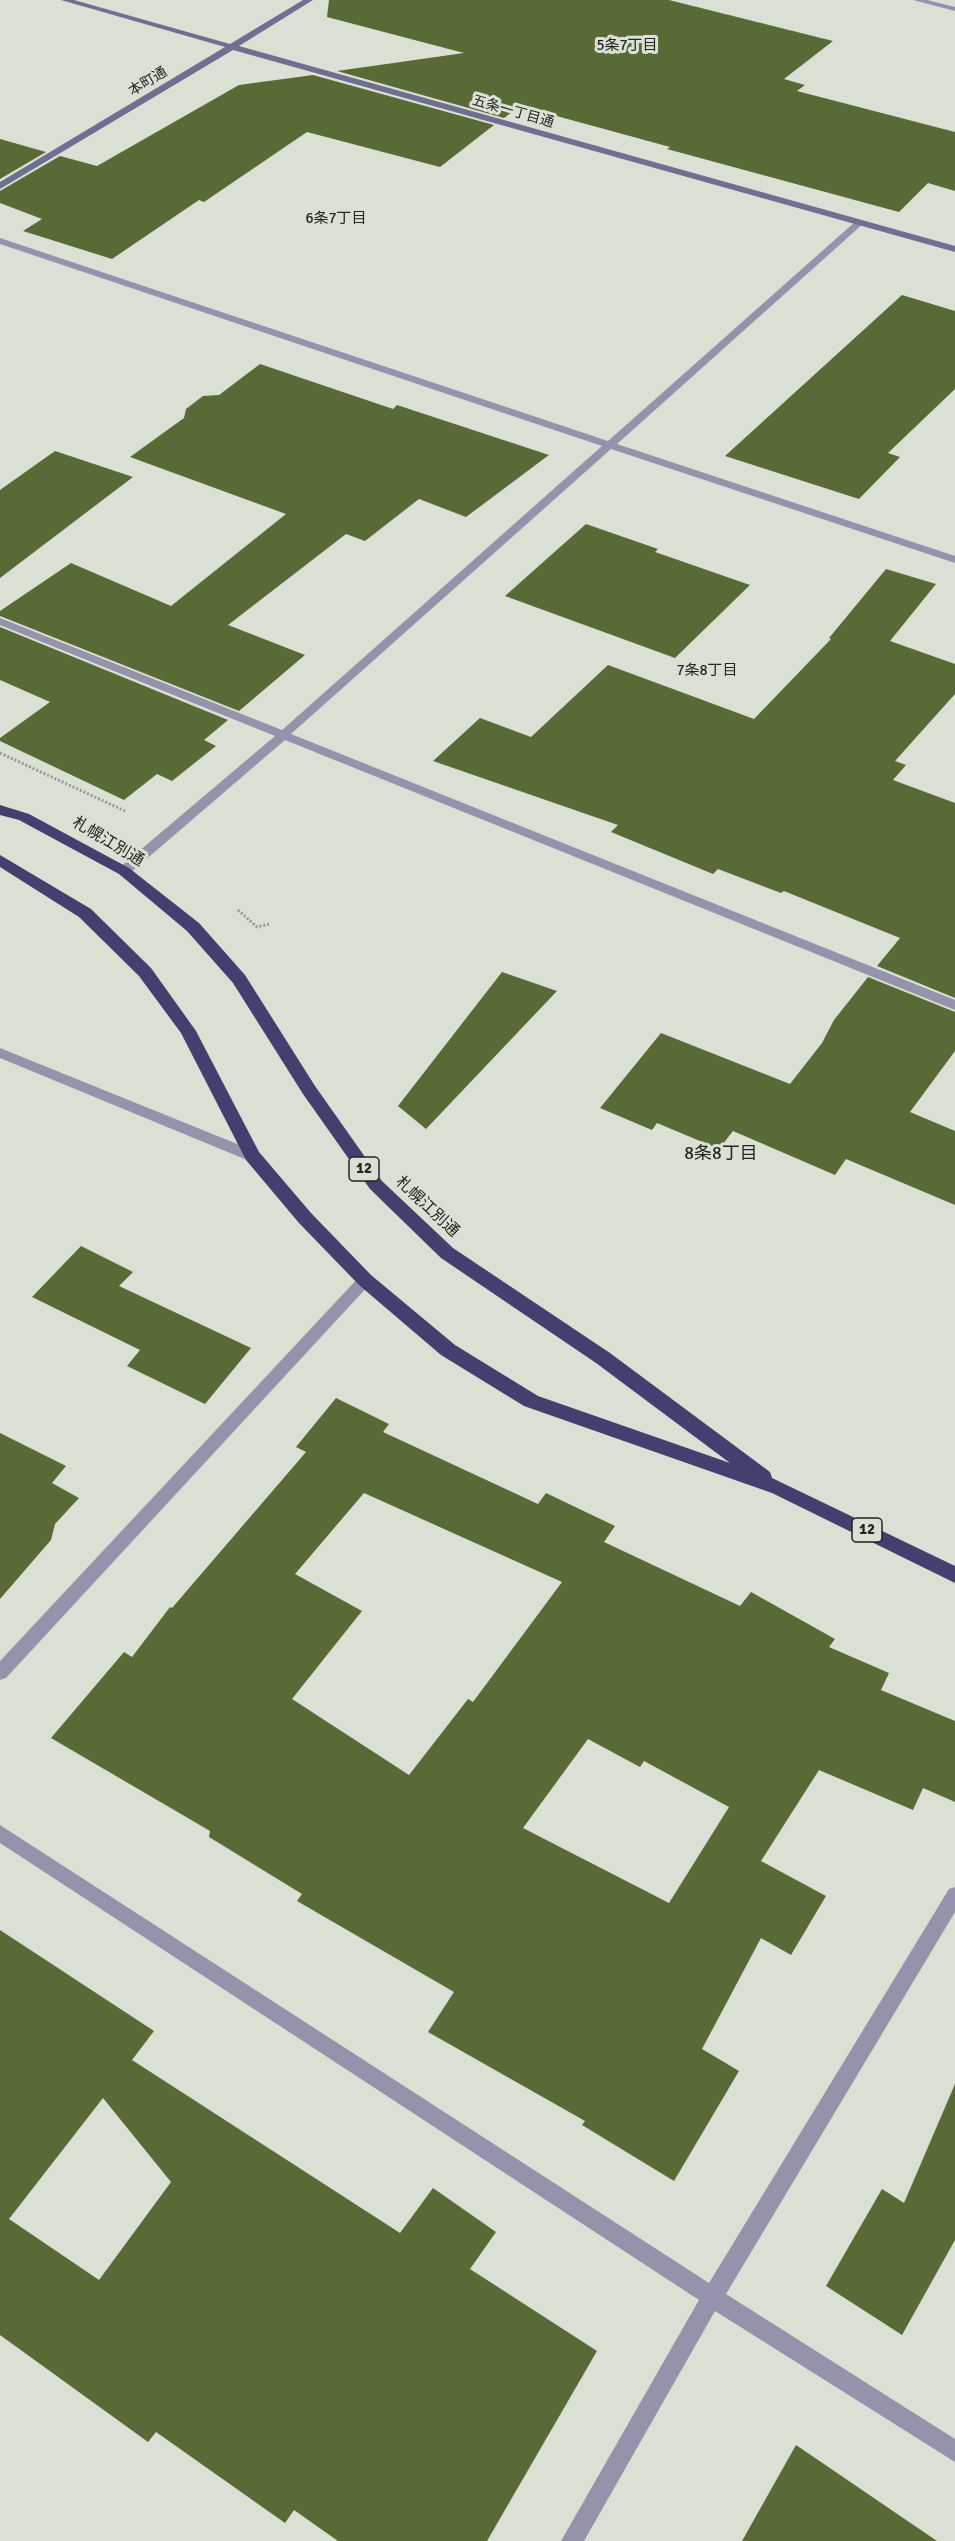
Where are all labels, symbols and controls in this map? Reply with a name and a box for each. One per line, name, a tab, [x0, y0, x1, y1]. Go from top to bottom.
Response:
district label: 5条7丁目	[596, 37, 658, 55]
street label: 本町通	[126, 64, 170, 100]
street label: 五条一丁目通	[470, 92, 556, 132]
district label: 6条7丁目	[305, 210, 367, 228]
district label: 7条8丁目	[676, 662, 738, 680]
street label: 札幌江別通	[69, 813, 147, 871]
district label: 8条8丁目	[684, 1143, 758, 1165]
road number: 12	[349, 1157, 379, 1181]
street label: 札幌江別通	[391, 1173, 463, 1241]
road number: 12	[852, 1518, 882, 1542]

